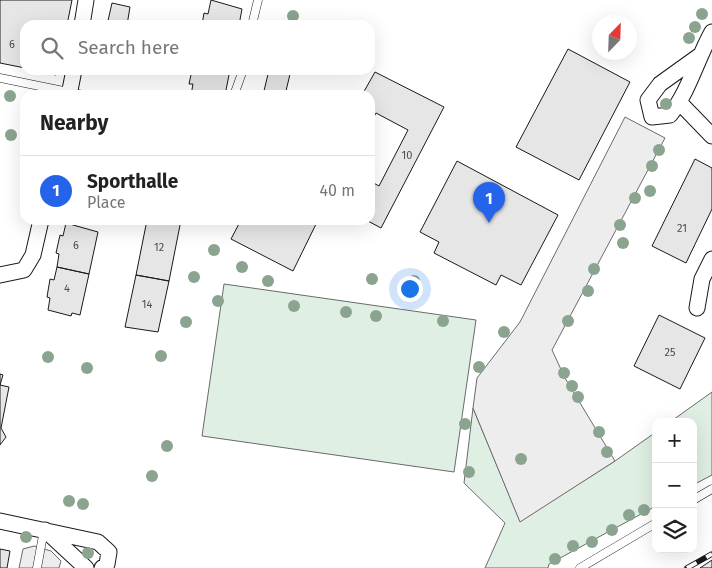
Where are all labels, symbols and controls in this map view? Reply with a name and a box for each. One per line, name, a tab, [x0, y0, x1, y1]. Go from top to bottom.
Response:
north arrow	[592, 15, 637, 60]
search box	[20, 20, 375, 75]
icon: search	[38, 34, 66, 62]
text: Search here	[78, 36, 179, 59]
house number: 6	[9, 38, 15, 51]
text: Nearby	[40, 110, 108, 136]
house number: 10	[402, 149, 412, 162]
text: Sporthalle	[87, 170, 178, 193]
text: 1	[52, 181, 60, 200]
text: 40 m	[320, 181, 355, 200]
pin: 1	[473, 182, 505, 223]
text: Place	[87, 193, 126, 212]
house number: 21	[677, 222, 687, 235]
house number: 6	[73, 239, 79, 252]
house number: 12	[154, 241, 164, 254]
your location	[397, 276, 423, 302]
house number: 4	[64, 282, 70, 295]
house number: 14	[142, 298, 152, 311]
house number: 25	[665, 346, 676, 359]
map controls	[652, 418, 697, 553]
button: +	[652, 418, 697, 463]
button: −	[652, 463, 697, 508]
button: layers	[652, 508, 697, 553]

